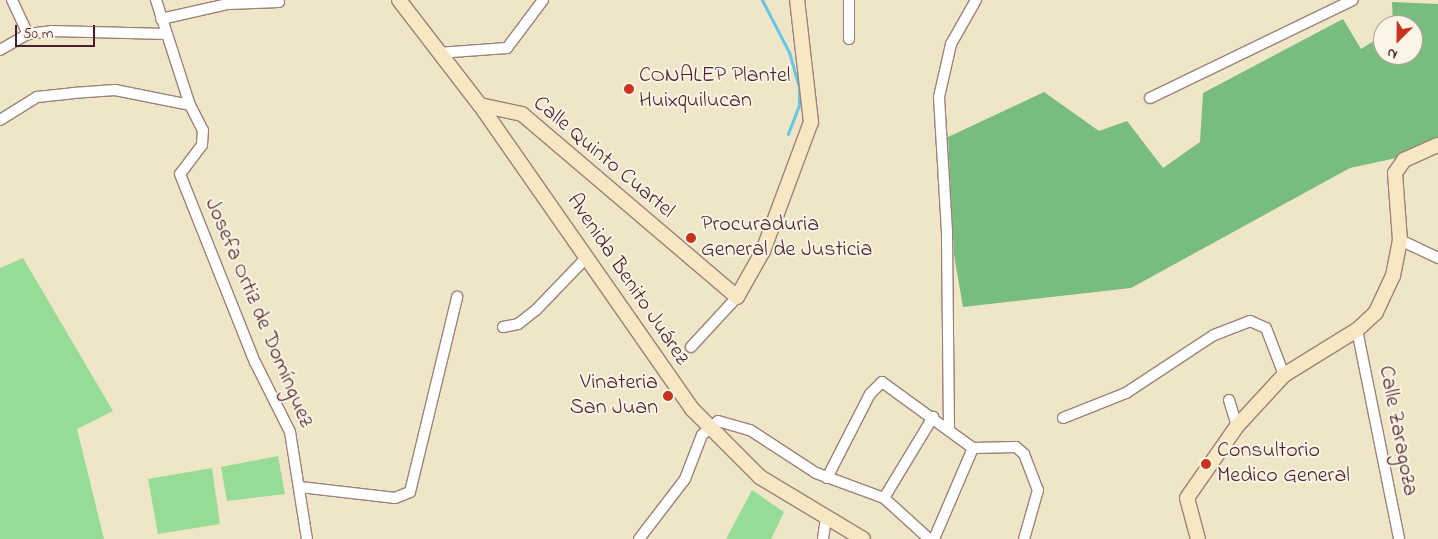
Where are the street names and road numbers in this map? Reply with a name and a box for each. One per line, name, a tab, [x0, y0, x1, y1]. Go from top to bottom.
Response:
street label: Calle Quinto Cuartel	[527, 91, 679, 225]
street label: Avenida Benito Juárez	[560, 189, 694, 371]
street label: Josefa Ortiz de Domínguez	[198, 194, 318, 432]
street label: Calle Zaragoza	[1371, 364, 1423, 498]

